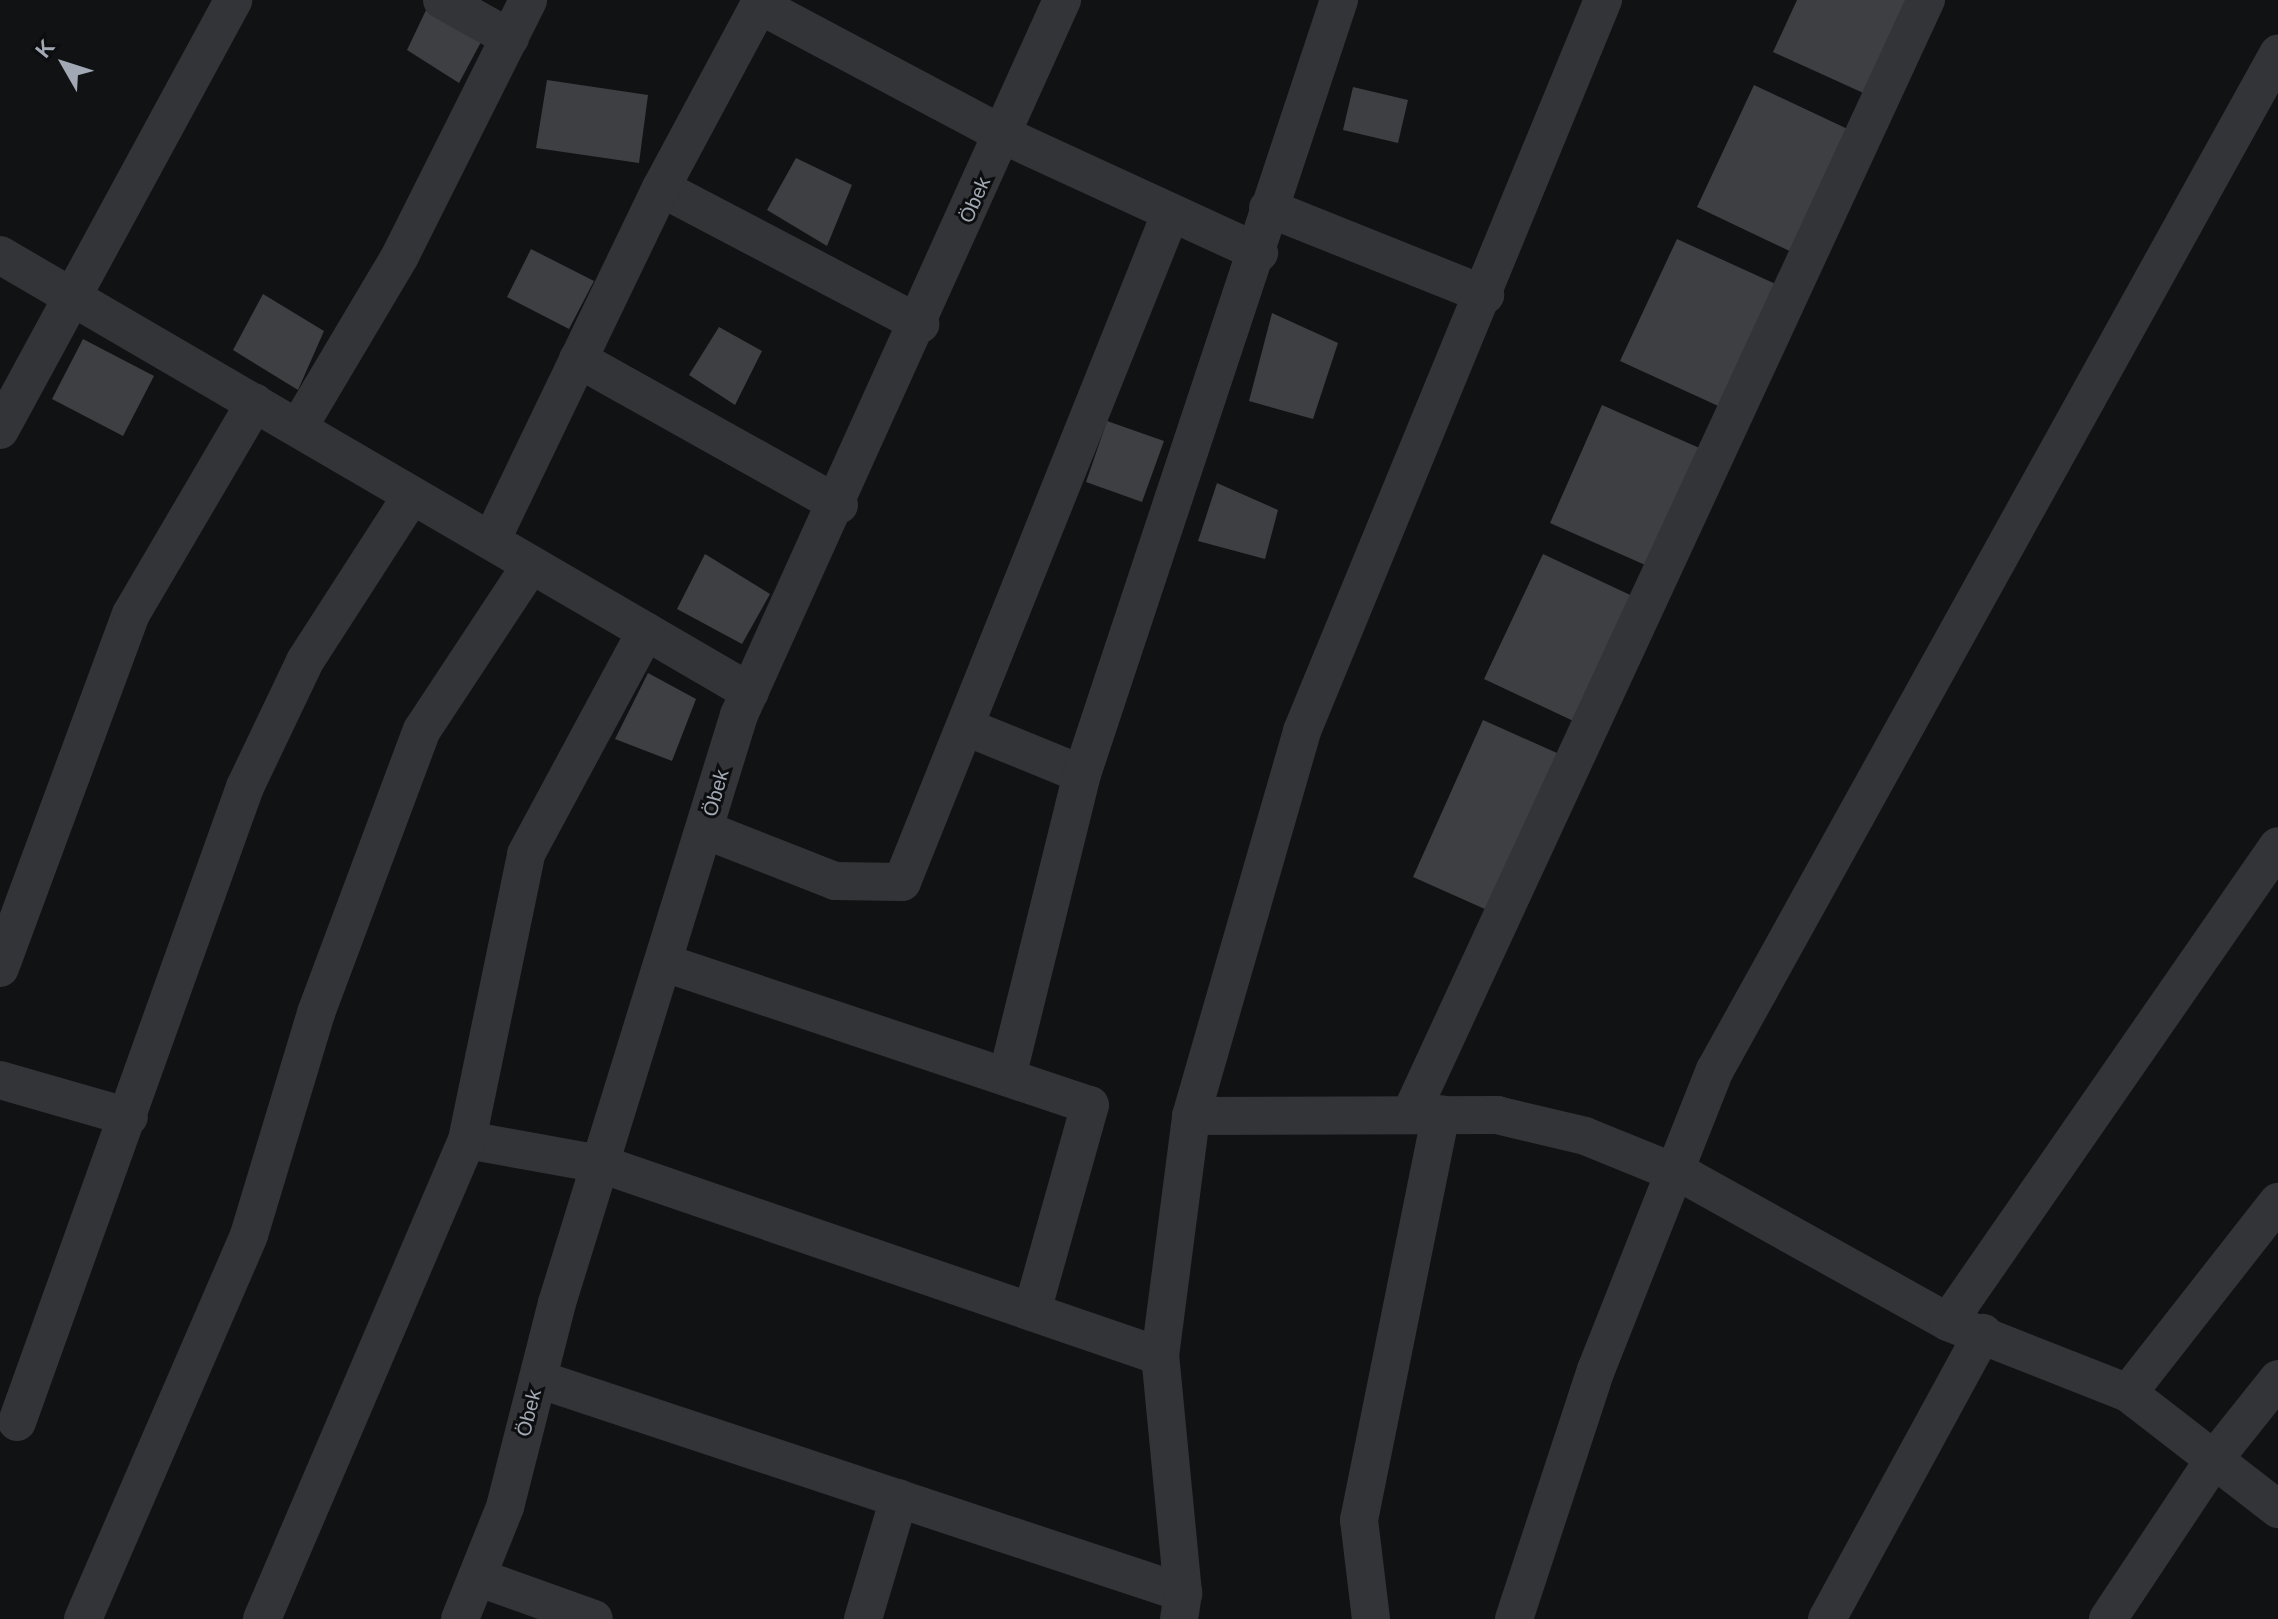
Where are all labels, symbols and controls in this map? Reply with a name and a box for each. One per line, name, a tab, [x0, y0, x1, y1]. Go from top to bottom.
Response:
north arrow	[24, 24, 104, 104]
text: K	[30, 35, 60, 63]
street label: Öbek	[954, 173, 996, 227]
street label: Öbek	[698, 767, 734, 819]
street label: Öbek	[512, 1387, 546, 1439]

